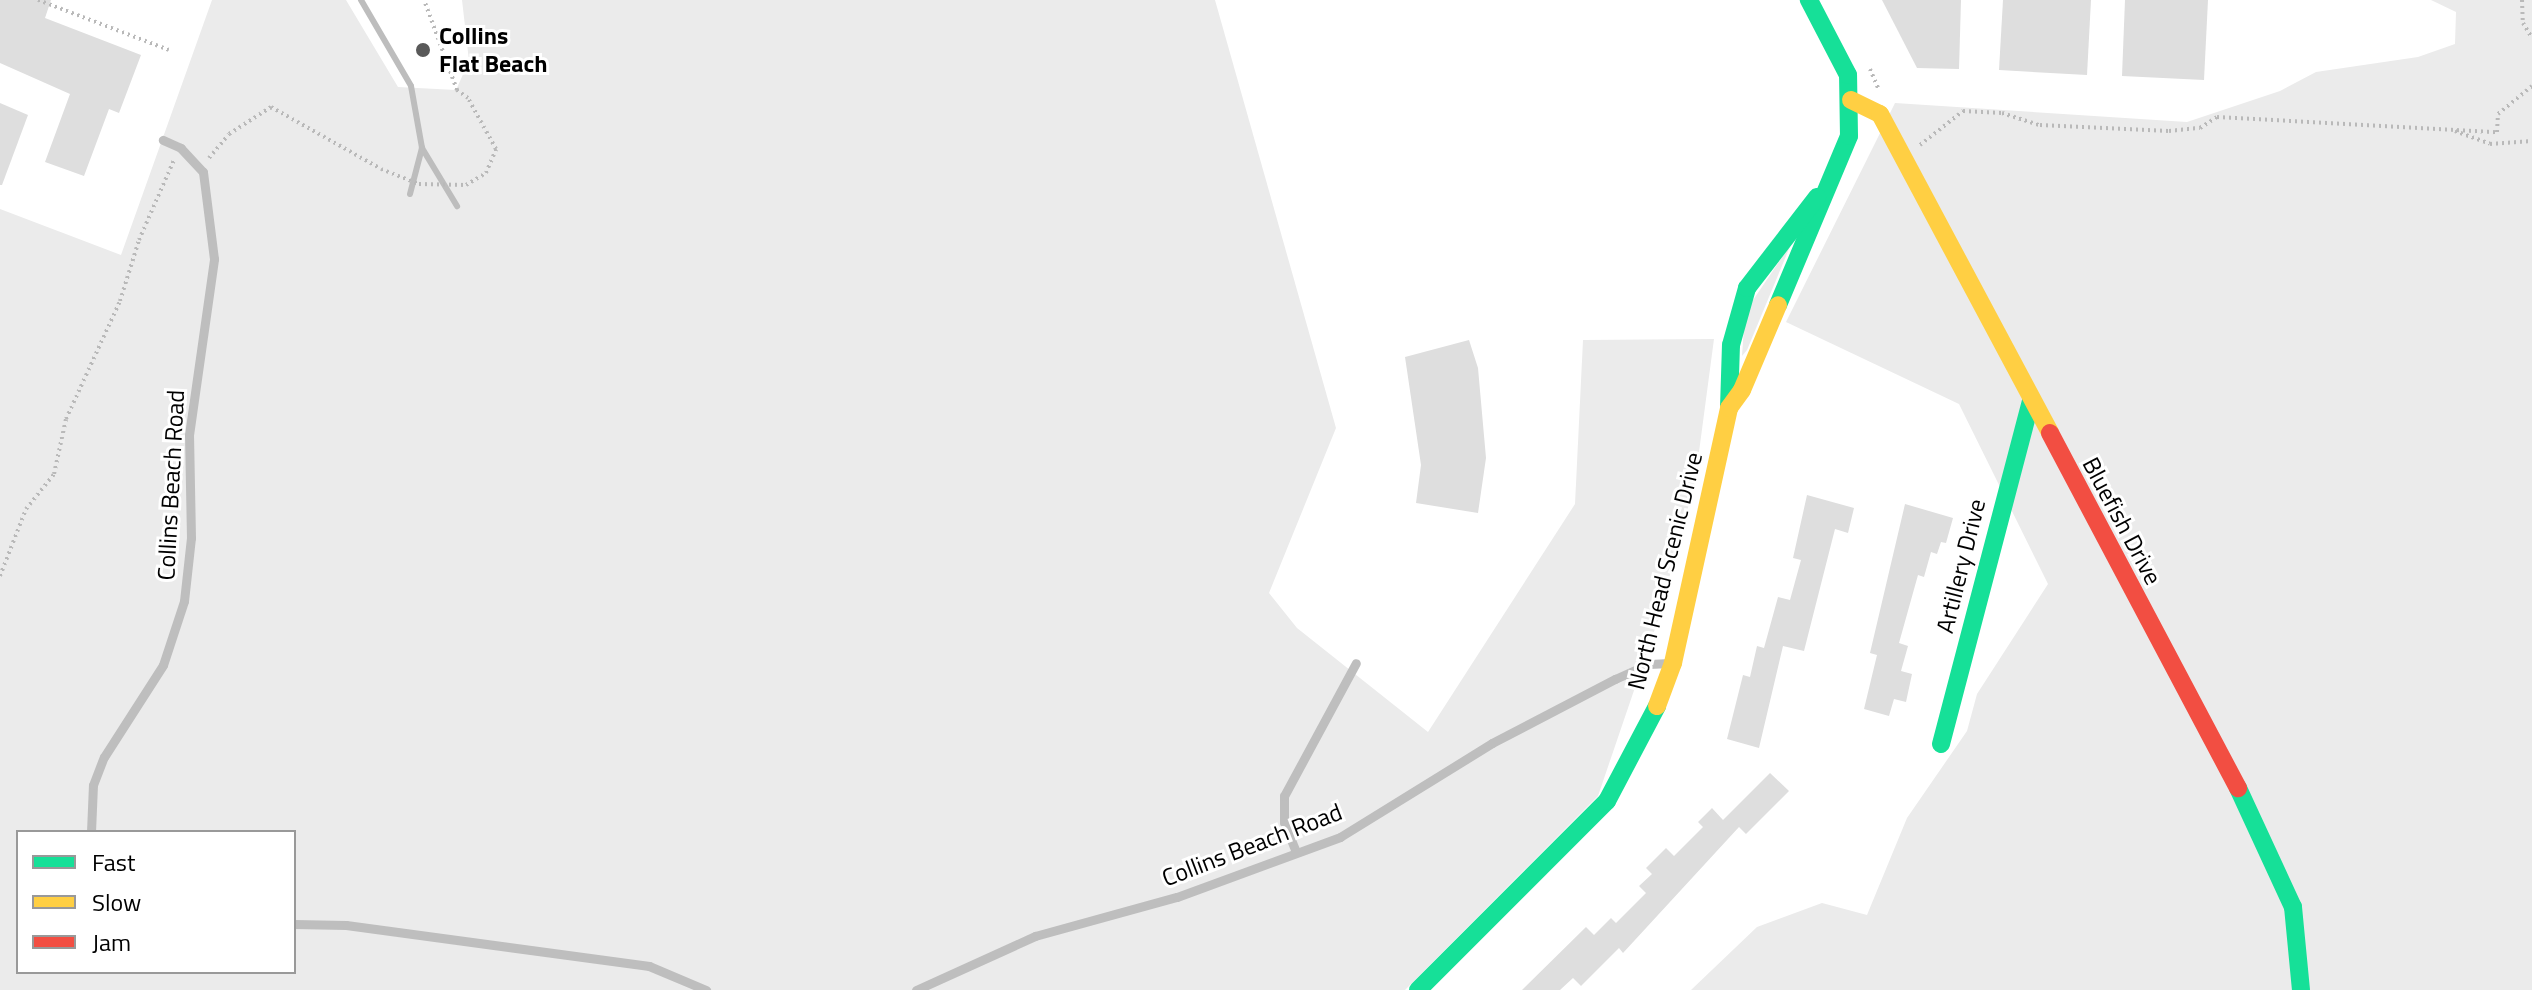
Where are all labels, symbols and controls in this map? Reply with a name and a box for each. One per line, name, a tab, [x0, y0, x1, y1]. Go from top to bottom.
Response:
place label: Collins Flat Beach	[439, 22, 548, 78]
marker: Collins Flat Beach	[414, 41, 432, 59]
street label: Collins Beach Road	[152, 389, 190, 581]
street label: North Head Scenic Drive	[1622, 449, 1708, 693]
street label: Bluefish Drive	[2076, 452, 2168, 590]
street label: Artillery Drive	[1930, 496, 1992, 636]
street label: Collins Beach Road	[1158, 797, 1346, 893]
legend	[16, 830, 296, 974]
text: Fast	[92, 844, 135, 880]
text: Slow	[92, 884, 141, 920]
text: Jam	[92, 924, 131, 960]

